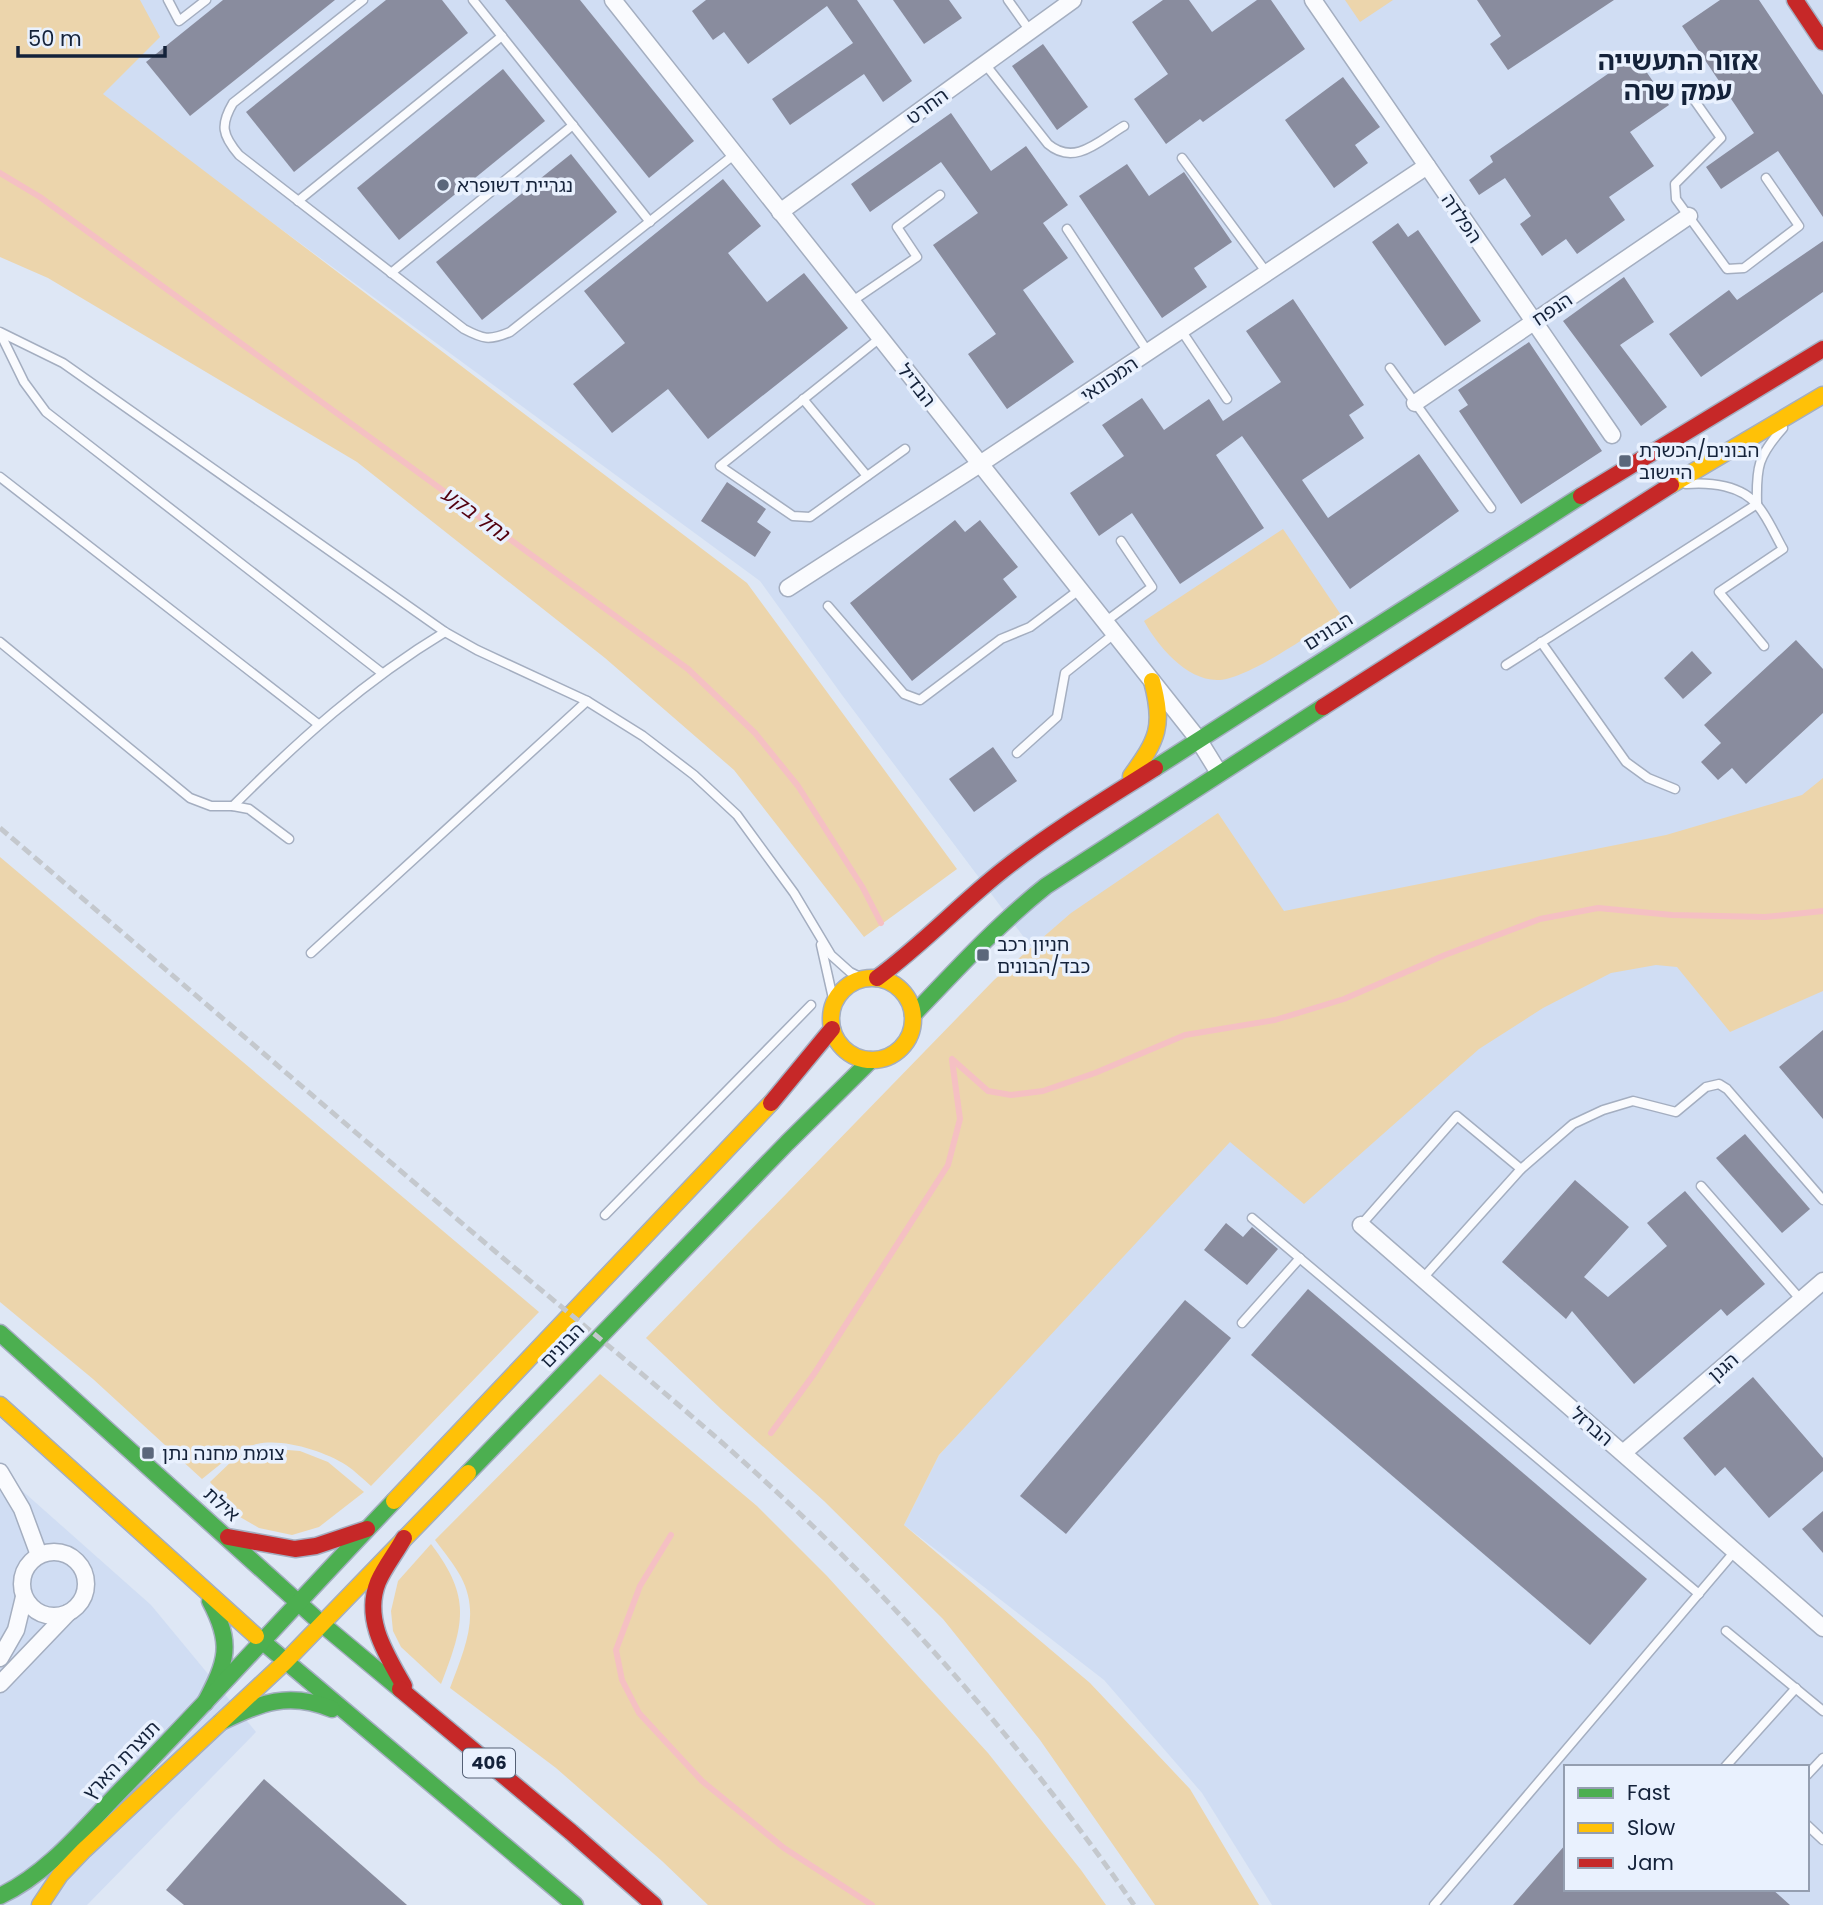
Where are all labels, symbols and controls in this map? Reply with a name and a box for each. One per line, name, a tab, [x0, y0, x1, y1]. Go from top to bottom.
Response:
scale bar	[18, 14, 164, 58]
text: 50 m	[28, 24, 82, 53]
district label: אזור התעשייה עמק שרה	[1598, 43, 1758, 109]
street label: החרט	[901, 82, 954, 131]
place label: נגריית דשופרא	[457, 172, 573, 199]
marker: נגריית דשופרא	[435, 177, 451, 193]
street label: הפלדה	[1435, 188, 1488, 249]
street label: הנפח	[1527, 286, 1578, 333]
street label: המכונאי	[1075, 350, 1143, 409]
street label: הבדיל	[891, 358, 942, 413]
place label: הבונים/הכשרת היישוב	[1639, 437, 1759, 486]
marker: הבונים/הכשרת היישוב	[1617, 453, 1633, 469]
water label: נחל בקע	[436, 479, 516, 549]
street label: הבונים	[1298, 606, 1358, 657]
place label: חניון רכב כבד/הבונים	[997, 931, 1090, 980]
marker: חניון רכב כבד/הבונים	[975, 947, 991, 963]
street label: הבונים	[534, 1317, 591, 1374]
street label: הגנן	[1702, 1347, 1744, 1388]
street label: הברזל	[1565, 1400, 1619, 1452]
place label: צומת מחנה נתן	[162, 1440, 285, 1467]
marker: צומת מחנה נתן	[140, 1445, 156, 1461]
street label: אילת	[198, 1481, 246, 1528]
street label: תוצרת הארץ	[77, 1715, 166, 1806]
road number: 406	[463, 1748, 515, 1778]
legend	[1564, 1765, 1809, 1891]
text: Fast	[1627, 1778, 1670, 1807]
text: Slow	[1627, 1813, 1675, 1842]
text: Jam	[1627, 1848, 1674, 1877]

